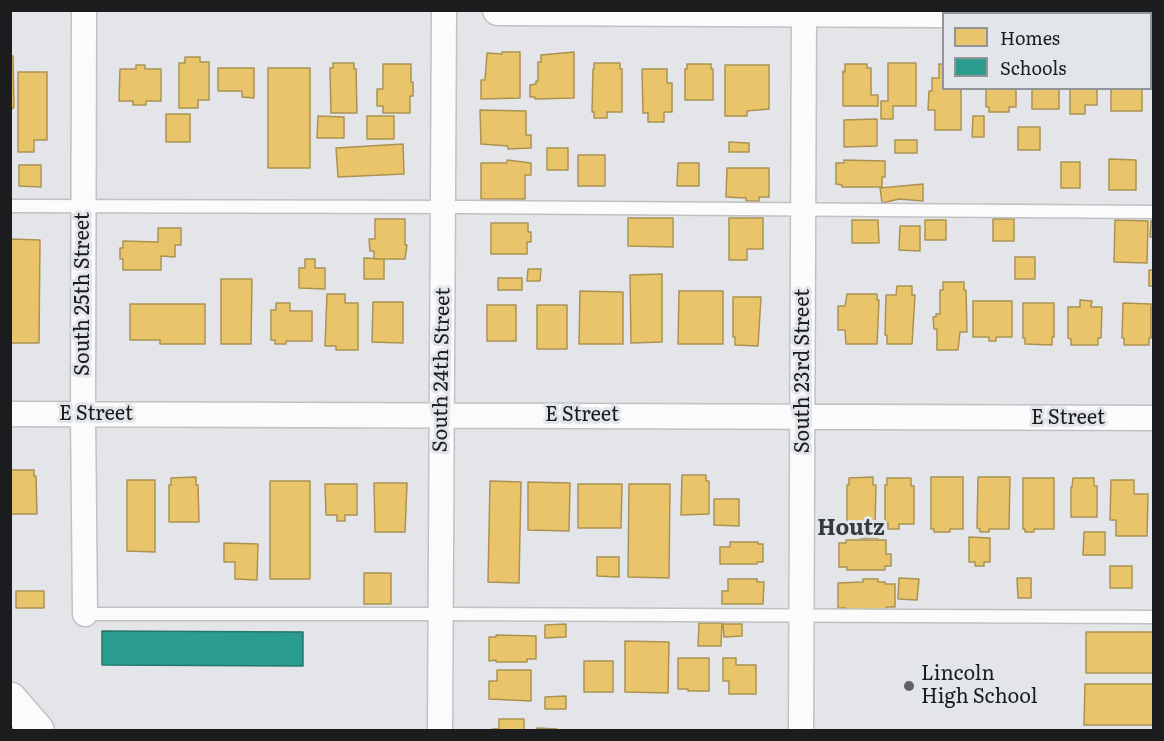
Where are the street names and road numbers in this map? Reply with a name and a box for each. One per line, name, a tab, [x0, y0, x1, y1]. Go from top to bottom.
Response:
street label: South 25th Street	[71, 212, 95, 376]
street label: South 24th Street	[429, 287, 455, 453]
street label: South 23rd Street	[791, 289, 815, 453]
street label: E Street	[59, 402, 133, 426]
street label: E Street	[545, 403, 619, 427]
street label: E Street	[1031, 406, 1105, 430]

